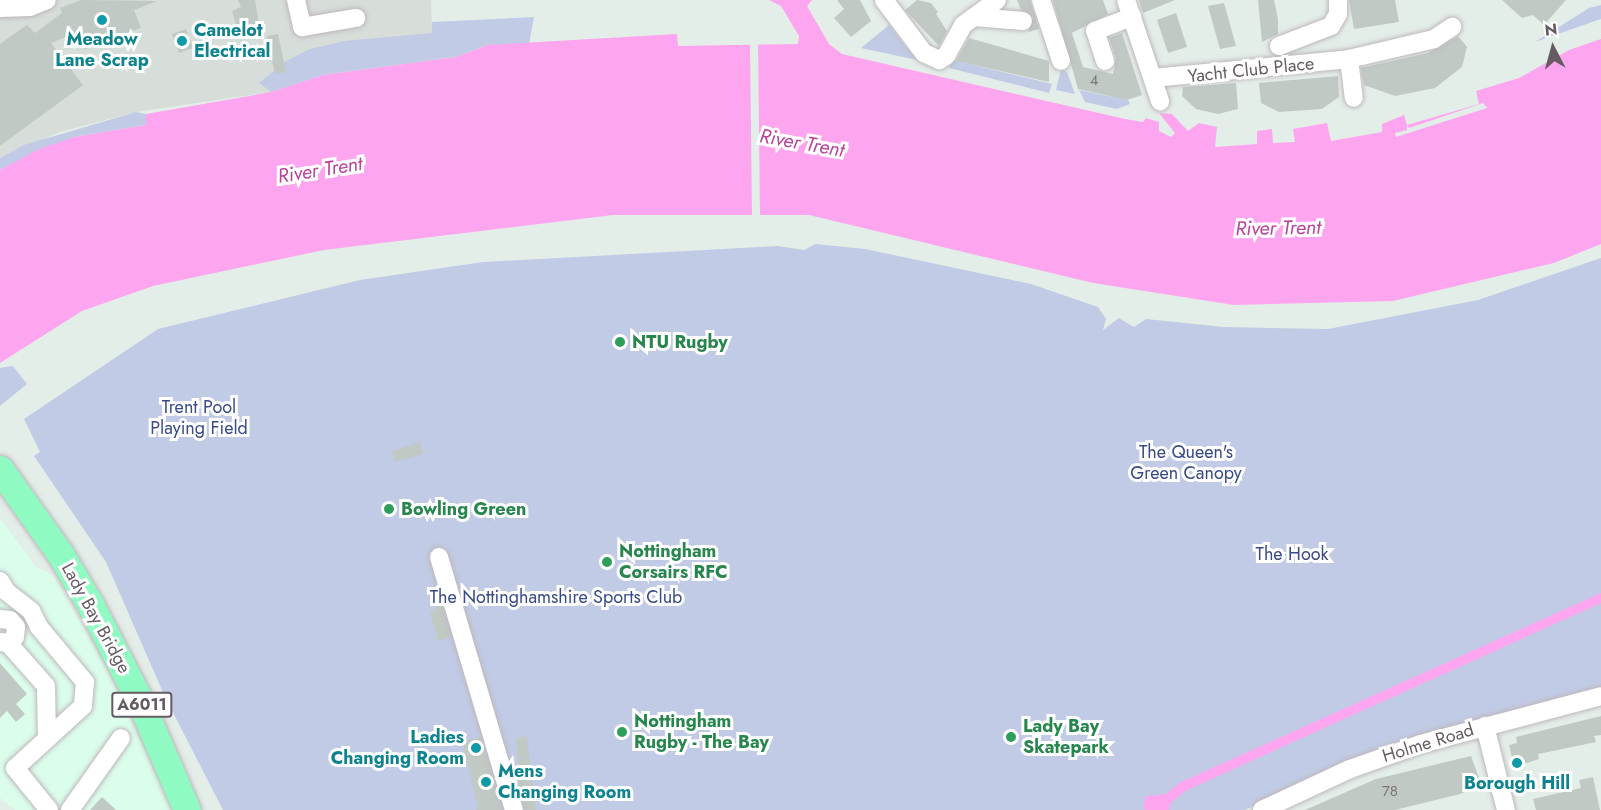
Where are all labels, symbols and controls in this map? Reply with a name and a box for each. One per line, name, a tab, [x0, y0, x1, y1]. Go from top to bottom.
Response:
marker: Meadow Lane Scrap	[95, 13, 109, 27]
text: N	[1544, 17, 1559, 42]
north arrow	[1523, 18, 1583, 78]
place label: Camelot Electrical	[194, 20, 270, 63]
place label: Meadow Lane Scrap	[55, 29, 149, 72]
marker: Camelot Electrical	[175, 34, 189, 48]
street label: Yacht Club Place	[1187, 53, 1315, 87]
house number: 4	[1090, 72, 1098, 90]
water label: River Trent	[758, 124, 846, 162]
water label: River Trent	[276, 151, 364, 189]
water label: River Trent	[1235, 215, 1321, 241]
place label: NTU Rugby	[632, 331, 728, 353]
marker: NTU Rugby	[613, 335, 627, 349]
park label: Trent Pool Playing Field	[150, 397, 248, 440]
park label: The Queen's Green Canopy	[1130, 442, 1242, 484]
place label: Bowling Green	[401, 498, 526, 520]
marker: Bowling Green	[382, 502, 396, 516]
place label: Nottingham Corsairs RFC	[619, 541, 728, 584]
park label: The Hook	[1256, 543, 1328, 565]
marker: Nottingham Corsairs RFC	[600, 555, 614, 569]
street label: Lady Bay Bridge	[57, 559, 135, 677]
park label: The Nottinghamshire Sports Club	[430, 586, 682, 608]
road number: A6011	[110, 692, 174, 718]
place label: Nottingham Rugby - The Bay	[634, 711, 769, 754]
place label: Lady Bay Skatepark	[1023, 716, 1109, 758]
street label: Holme Road	[1380, 719, 1476, 767]
marker: Nottingham Rugby - The Bay	[615, 725, 629, 739]
place label: Ladies Changing Room	[331, 727, 464, 770]
marker: Lady Bay Skatepark	[1004, 730, 1018, 744]
marker: Ladies Changing Room	[469, 741, 483, 755]
marker: Borough Hill	[1510, 756, 1524, 770]
place label: Mens Changing Room	[498, 761, 631, 804]
place label: Borough Hill	[1464, 772, 1570, 794]
marker: Mens Changing Room	[479, 775, 493, 789]
house number: 78	[1382, 783, 1398, 801]

